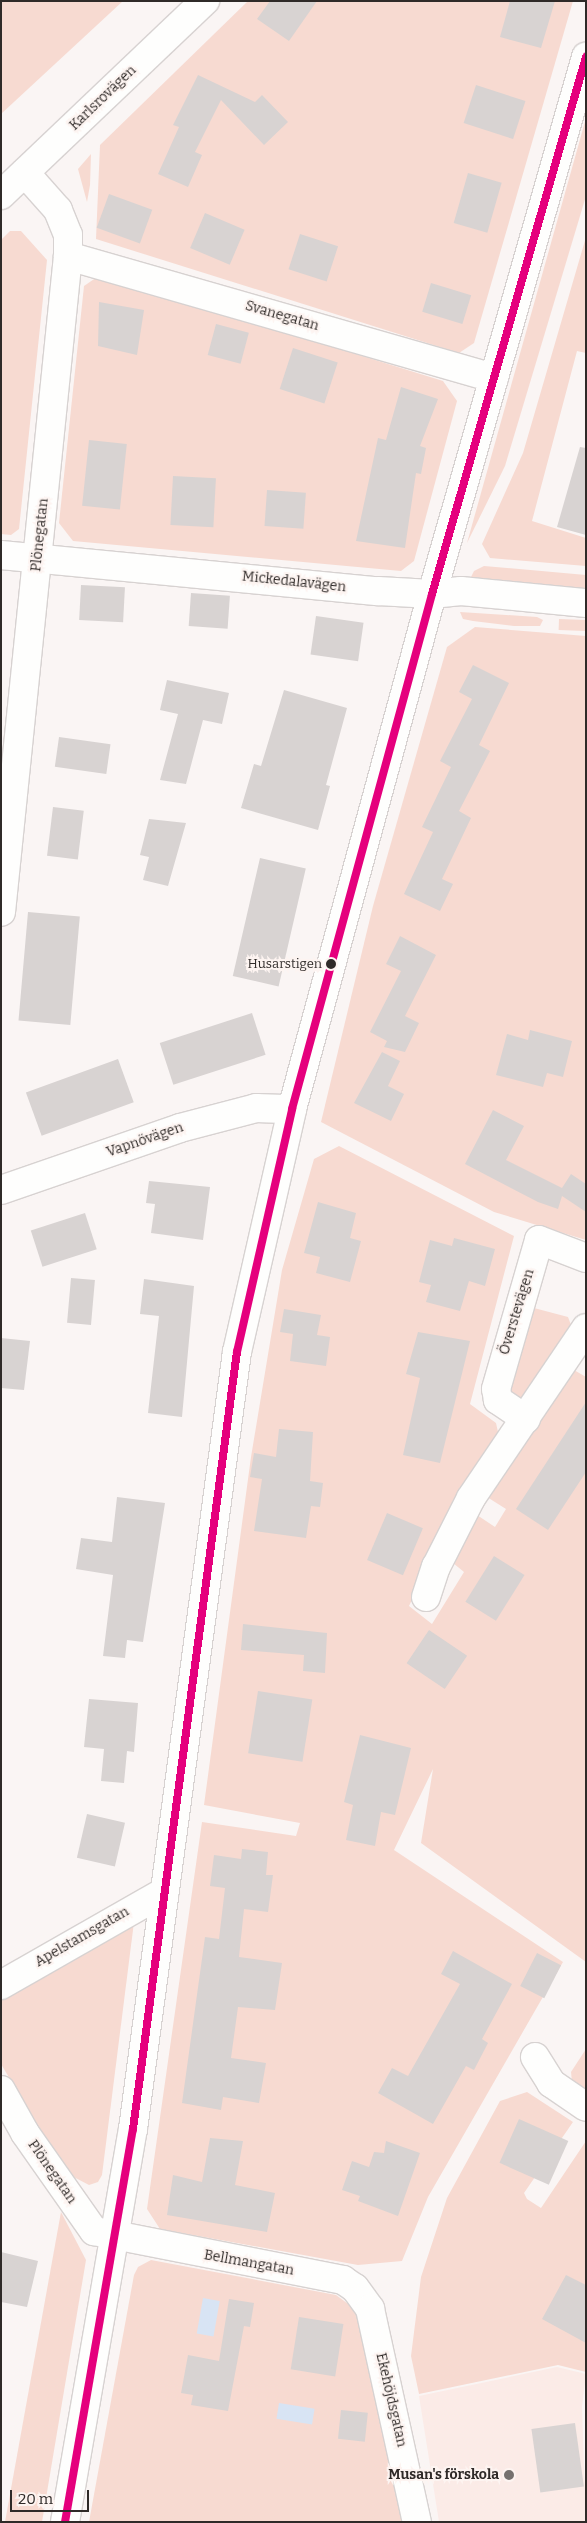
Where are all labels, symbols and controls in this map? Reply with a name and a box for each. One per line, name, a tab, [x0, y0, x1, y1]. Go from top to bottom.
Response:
street label: Karlsrovägen	[66, 62, 140, 134]
street label: Svanegatan	[243, 297, 321, 335]
street label: Plönegatan	[28, 498, 52, 572]
street label: Mickedalavägen	[241, 568, 347, 596]
place label: Husarstigen	[247, 956, 322, 972]
marker: Husarstigen	[326, 959, 336, 969]
street label: Vapnövägen	[104, 1119, 186, 1161]
street label: Överstevägen	[496, 1267, 538, 1357]
street label: Apelstamsgatan	[32, 1903, 132, 1971]
street label: Plönegatan	[24, 2137, 80, 2207]
street label: Bellmangatan	[203, 2247, 295, 2279]
street label: Ekehöjdsgatan	[372, 2351, 410, 2449]
place label: Musan's förskola	[388, 2467, 499, 2483]
marker: Musan's förskola	[503, 2469, 515, 2481]
scale bar	[12, 2480, 91, 2512]
text: 20 m	[18, 2490, 53, 2508]

